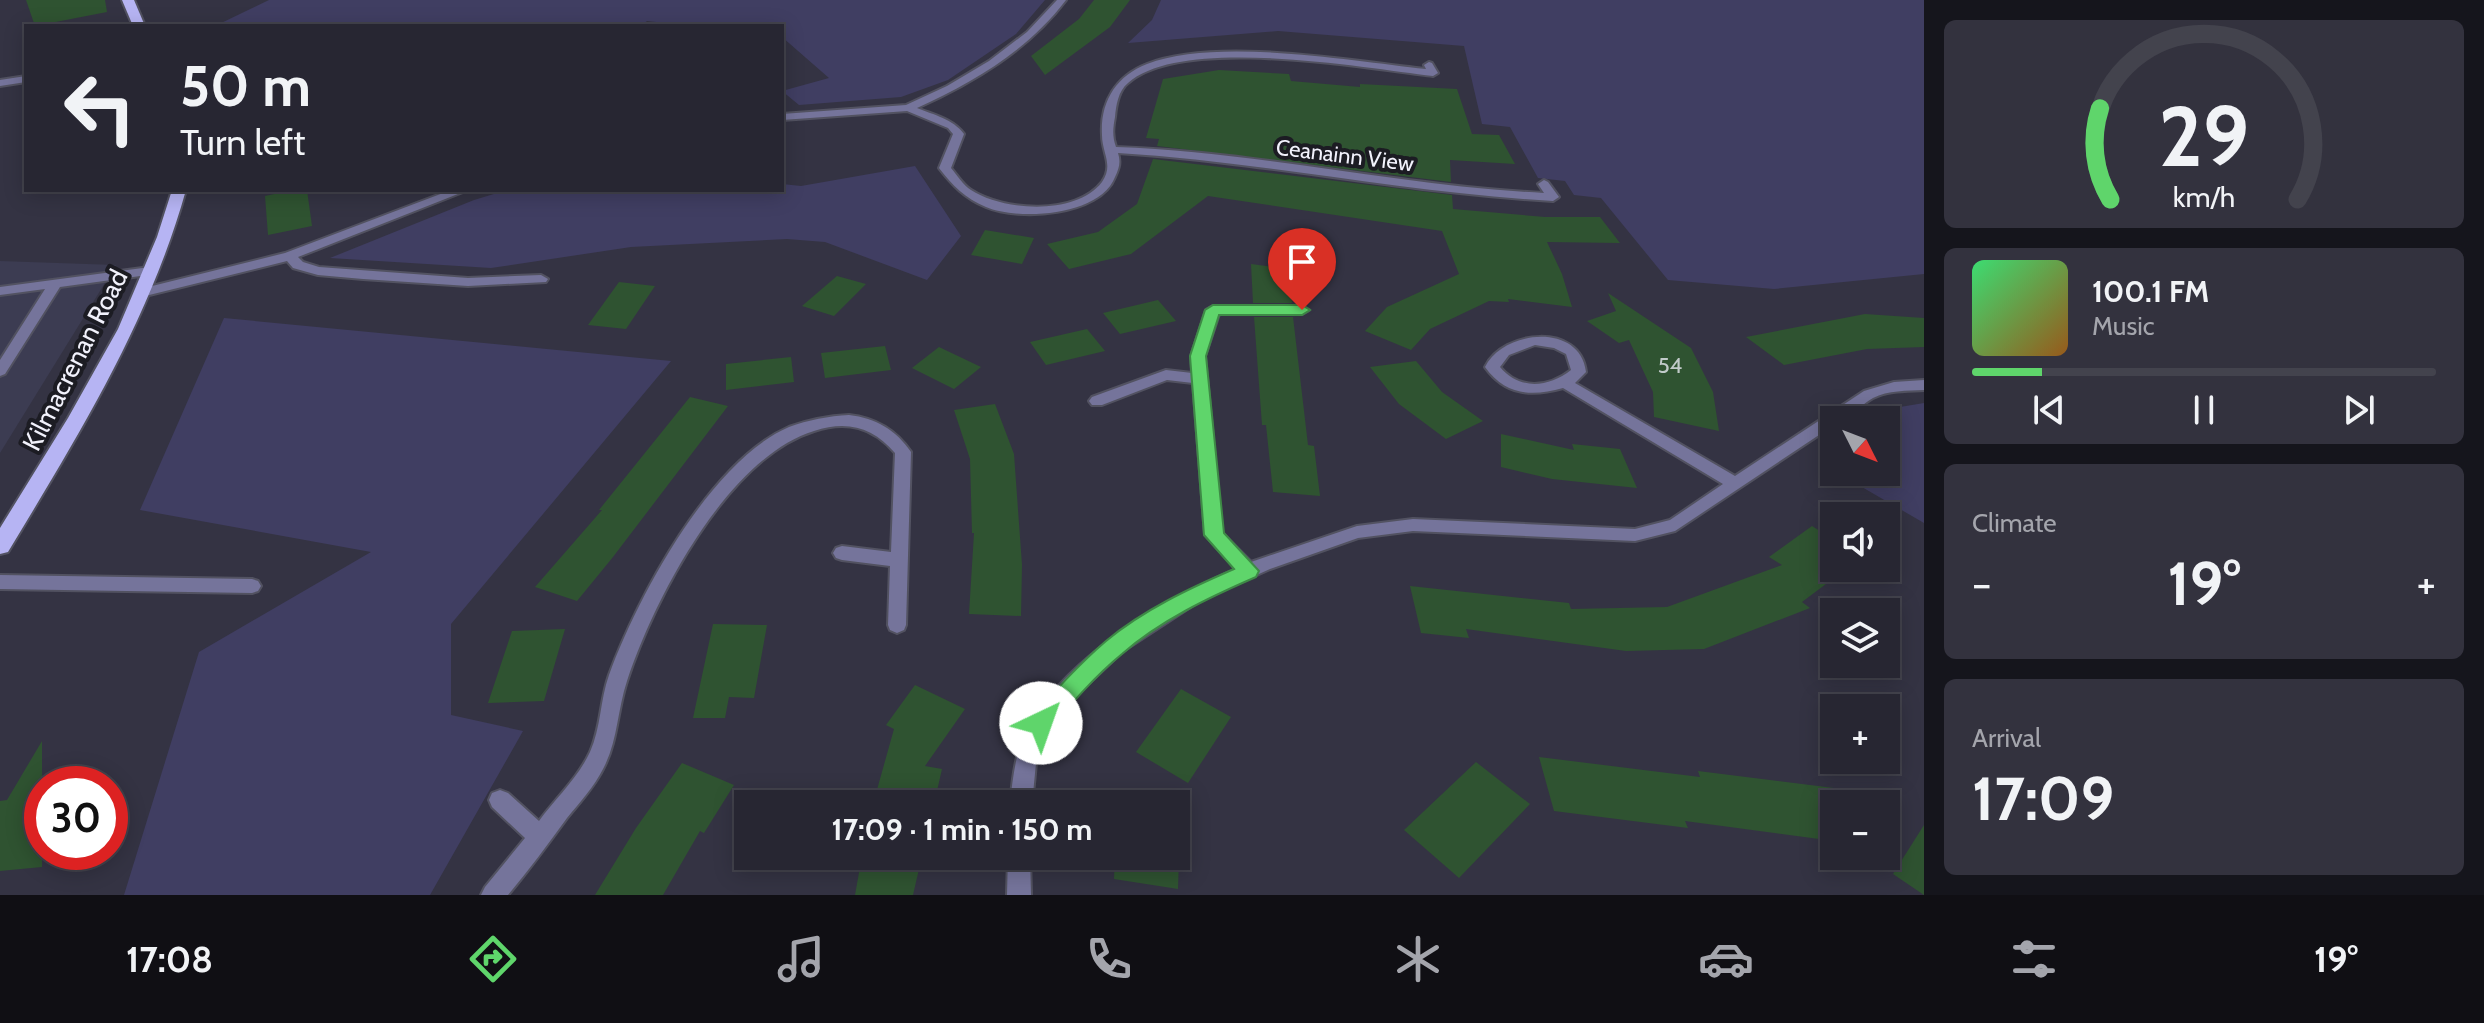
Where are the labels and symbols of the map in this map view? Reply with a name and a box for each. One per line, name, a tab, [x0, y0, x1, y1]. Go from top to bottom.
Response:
street label: Ceanainn View	[1275, 134, 1415, 177]
pin	[1268, 228, 1336, 310]
street label: Kilmacrenan Road	[16, 264, 134, 456]
house number: 54	[1658, 352, 1683, 379]
north arrow	[1820, 406, 1900, 486]
position arrow	[999, 681, 1083, 765]
speed limit sign: 30	[24, 766, 128, 870]

